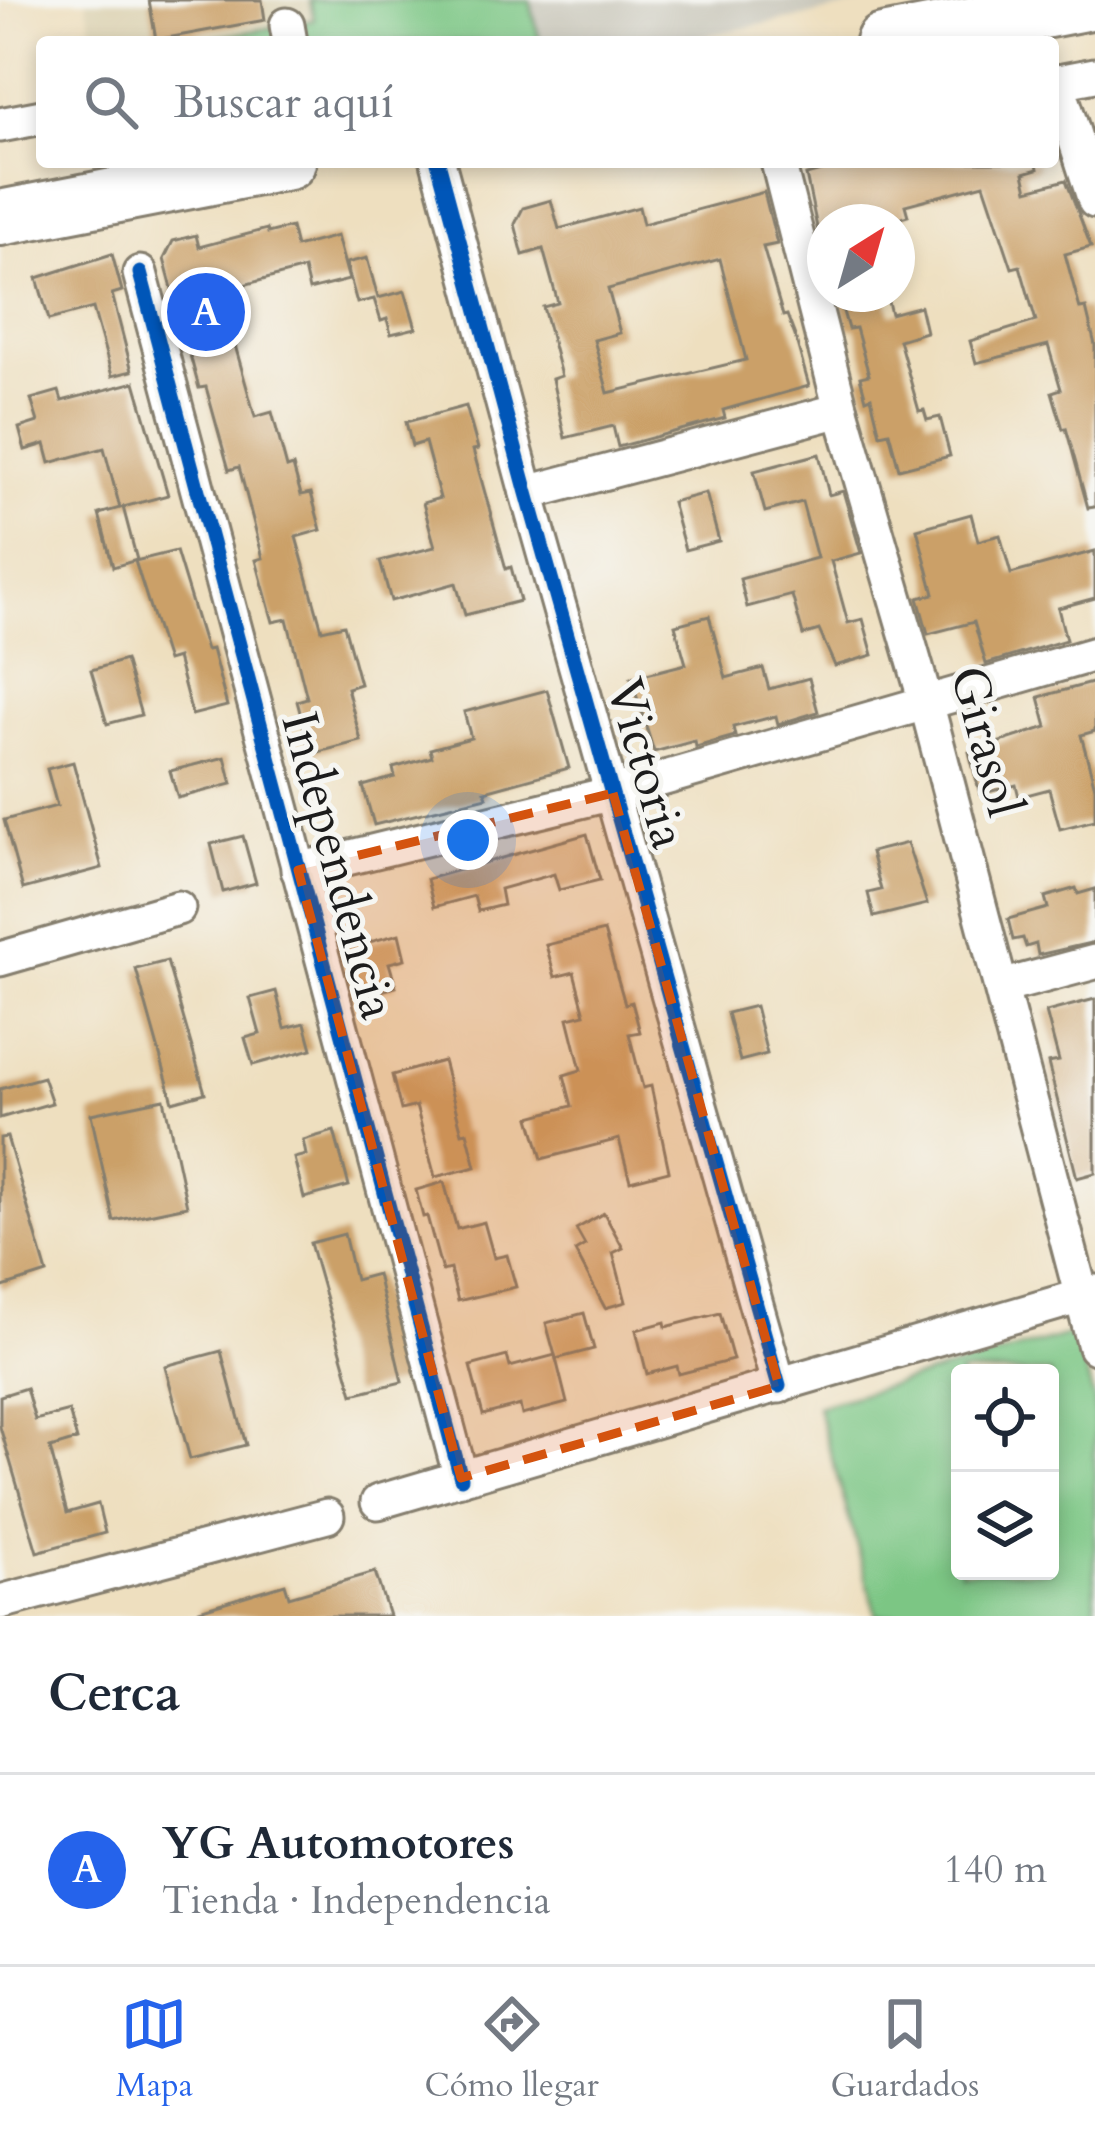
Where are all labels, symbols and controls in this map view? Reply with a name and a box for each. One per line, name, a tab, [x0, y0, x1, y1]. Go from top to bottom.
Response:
search box	[36, 36, 1059, 168]
icon: search	[78, 69, 144, 135]
text: Buscar aquí	[174, 72, 394, 133]
north arrow	[807, 204, 915, 312]
pin: A	[167, 267, 245, 357]
street label: Girasol	[932, 659, 1040, 824]
street label: Victoria	[588, 670, 704, 857]
street label: Independencia	[264, 704, 413, 1027]
your location	[438, 810, 498, 870]
map controls	[951, 1364, 1059, 1580]
button: locate	[951, 1364, 1059, 1472]
button: layers	[951, 1472, 1059, 1580]
text: Cerca	[48, 1659, 180, 1729]
text: YG Automotores	[162, 1813, 514, 1874]
text: A	[72, 1843, 102, 1896]
text: 140 m	[944, 1843, 1047, 1896]
text: Tienda · Independencia	[162, 1874, 551, 1927]
tab: Mapa	[116, 1991, 193, 2108]
tab: Cómo llegar	[425, 1991, 599, 2108]
tab: Guardados	[830, 1991, 979, 2108]

